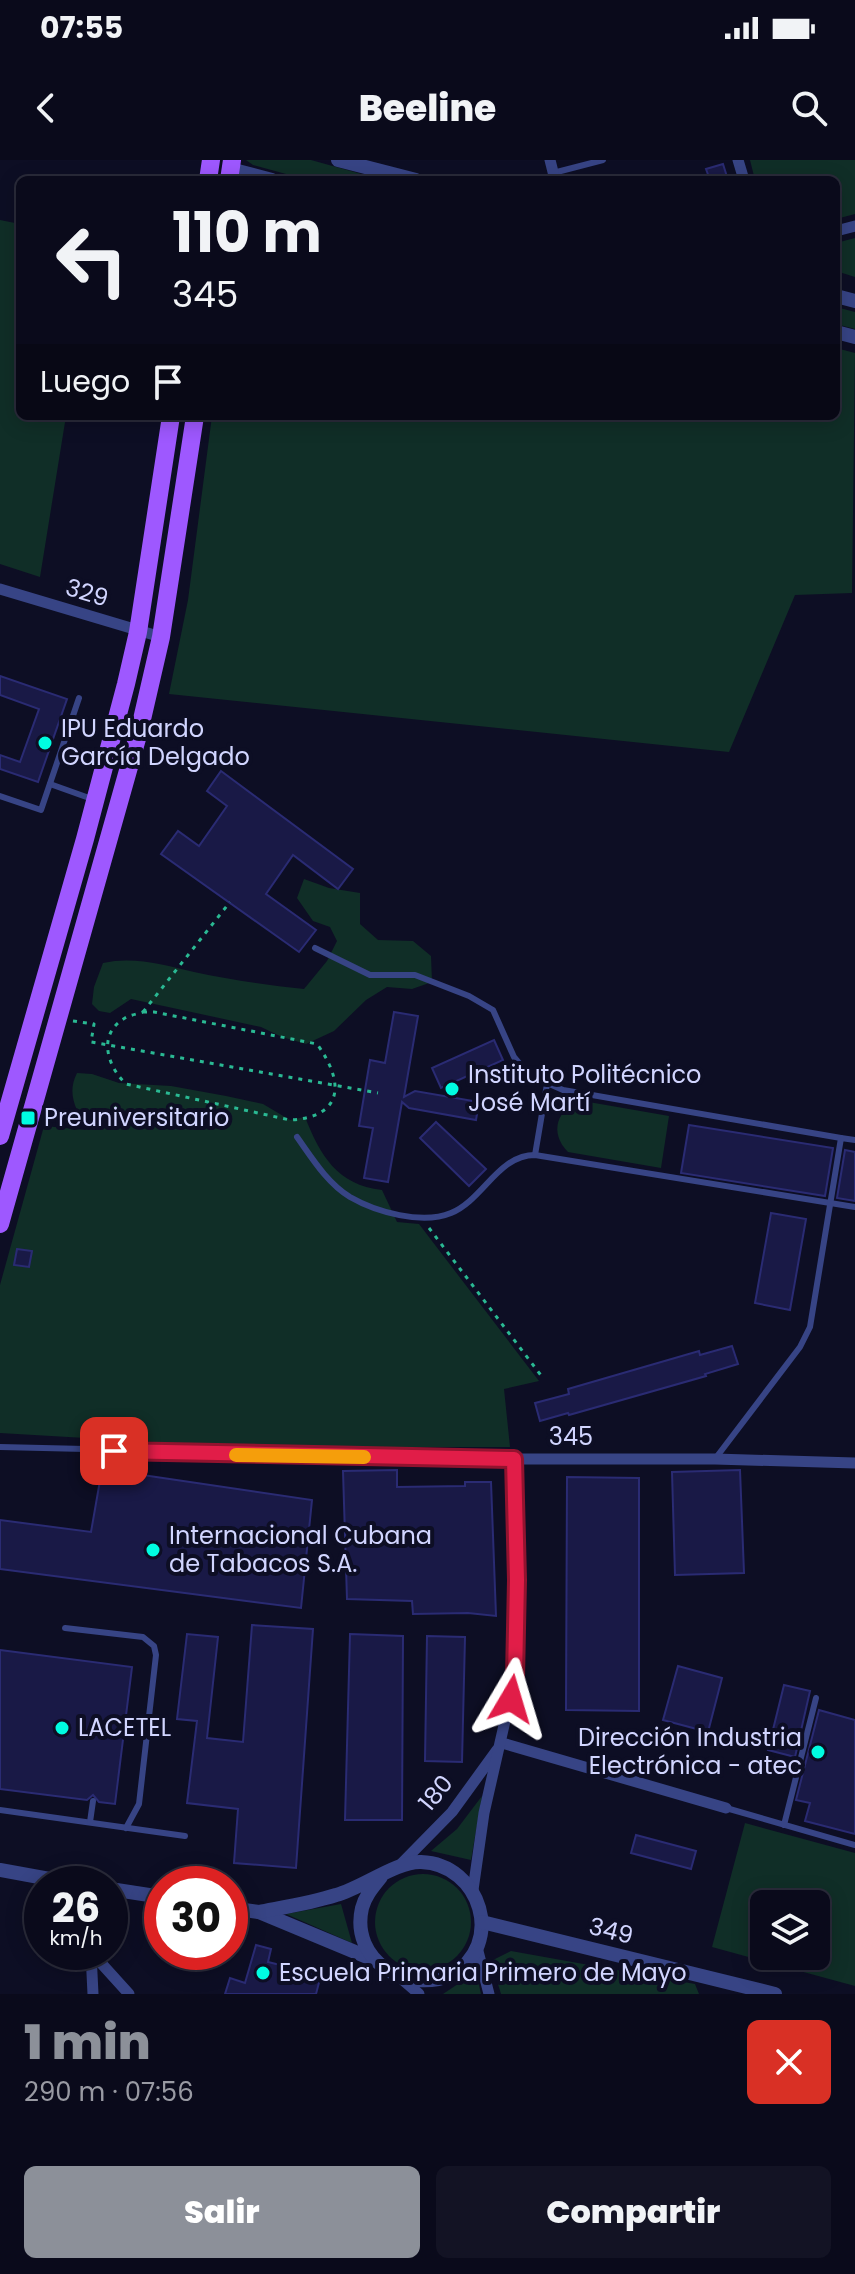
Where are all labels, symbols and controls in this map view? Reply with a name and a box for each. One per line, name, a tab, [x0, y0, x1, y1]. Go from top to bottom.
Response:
text: 07:55	[40, 6, 123, 49]
text: Beeline	[359, 83, 496, 134]
icon: back	[24, 86, 68, 130]
icon: search	[787, 86, 831, 130]
text: 110 m	[172, 193, 322, 272]
icon: left	[40, 208, 144, 312]
text: 345	[172, 269, 238, 320]
text: Luego	[40, 360, 130, 403]
icon: arrive	[146, 360, 190, 404]
street label: 329	[62, 570, 113, 615]
place label: IPU Eduardo García Delgado	[61, 712, 250, 773]
marker: IPU Eduardo García Delgado	[36, 734, 54, 752]
place label: Instituto Politécnico José Martí	[468, 1058, 701, 1119]
marker: Instituto Politécnico José Martí	[443, 1080, 461, 1098]
place label: Preuniversitario	[44, 1101, 229, 1134]
marker: Preuniversitario	[19, 1109, 37, 1127]
pin	[80, 1417, 148, 1485]
street label: 345	[549, 1420, 593, 1453]
icon: arrive	[92, 1429, 136, 1473]
place label: Internacional Cubana de Tabacos S.A.	[169, 1519, 432, 1580]
marker: Internacional Cubana de Tabacos S.A.	[144, 1541, 162, 1559]
position arrow	[469, 1657, 553, 1741]
place label: LACETEL	[78, 1711, 171, 1744]
marker: LACETEL	[53, 1719, 71, 1737]
place label: Dirección Industria Electrónica - atec	[578, 1721, 802, 1782]
marker: Dirección Industria Electrónica - atec	[809, 1743, 827, 1761]
street label: 180	[411, 1768, 460, 1818]
speed limit sign: 30	[144, 1866, 248, 1970]
text: 26	[52, 1880, 100, 1936]
map controls	[750, 1890, 830, 1970]
button: layers	[750, 1890, 830, 1970]
street label: 349	[586, 1909, 637, 1952]
text: km/h	[49, 1924, 103, 1952]
place label: Escuela Primaria Primero de Mayo	[279, 1956, 687, 1989]
marker: Escuela Primaria Primero de Mayo	[254, 1964, 272, 1982]
text: 1 min	[24, 2009, 151, 2076]
button: close	[747, 2020, 831, 2104]
text: 290 m · 07:56	[24, 2074, 194, 2110]
button: Salir	[24, 2166, 420, 2258]
button: Compartir	[436, 2166, 831, 2258]

